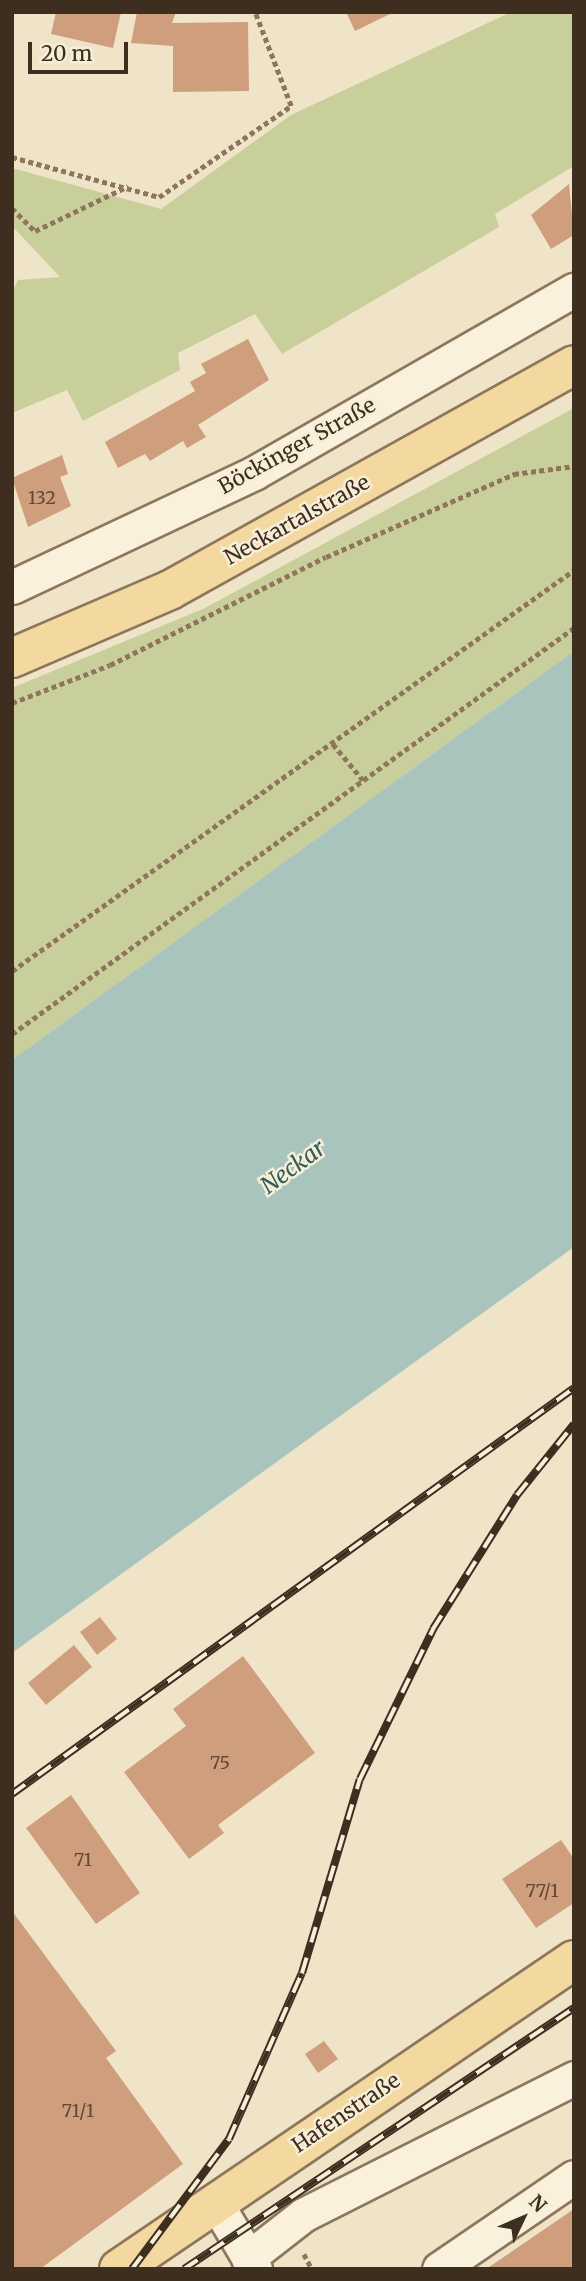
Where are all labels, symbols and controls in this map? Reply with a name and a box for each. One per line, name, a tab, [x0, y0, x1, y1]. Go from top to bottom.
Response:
scale bar	[32, 28, 131, 72]
text: 20 m	[41, 40, 92, 67]
street label: Böckinger Straße	[214, 392, 380, 500]
street label: Neckartalstraße	[220, 470, 374, 570]
house number: 132	[28, 487, 56, 509]
water label: Neckar	[255, 1134, 331, 1200]
house number: 75	[210, 1752, 230, 1774]
house number: 71	[74, 1849, 92, 1871]
house number: 77/1	[525, 1880, 559, 1902]
street label: Hafenstraße	[287, 2068, 405, 2158]
house number: 71/1	[62, 2100, 94, 2122]
north arrow	[488, 2183, 558, 2253]
text: N	[524, 2190, 552, 2217]

